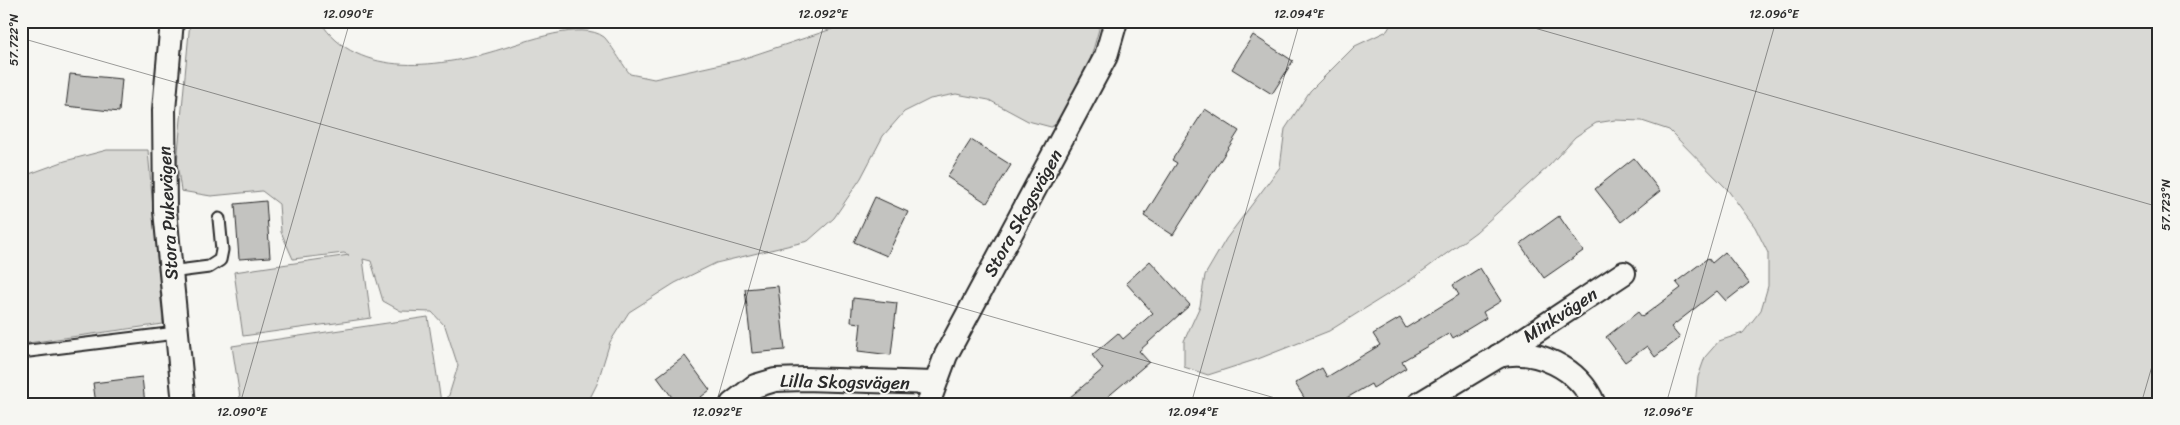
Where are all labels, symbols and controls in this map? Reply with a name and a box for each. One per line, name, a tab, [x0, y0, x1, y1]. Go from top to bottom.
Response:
text: 12.090°E	[323, 3, 374, 25]
text: 12.092°E	[798, 3, 849, 25]
text: 12.094°E	[1274, 3, 1325, 25]
text: 12.096°E	[1749, 3, 1800, 25]
text: 57.722°N	[3, 13, 25, 66]
street label: Stora Skogsvägen	[975, 143, 1072, 283]
street label: Stora Pukevägen	[149, 145, 187, 281]
text: 57.723°N	[2155, 179, 2177, 231]
street label: Minkvägen	[1516, 278, 1604, 351]
street label: Lilla Skogsvägen	[780, 365, 910, 399]
text: 12.090°E	[217, 401, 268, 423]
text: 12.092°E	[692, 401, 743, 423]
text: 12.094°E	[1168, 401, 1219, 423]
text: 12.096°E	[1643, 401, 1694, 423]

